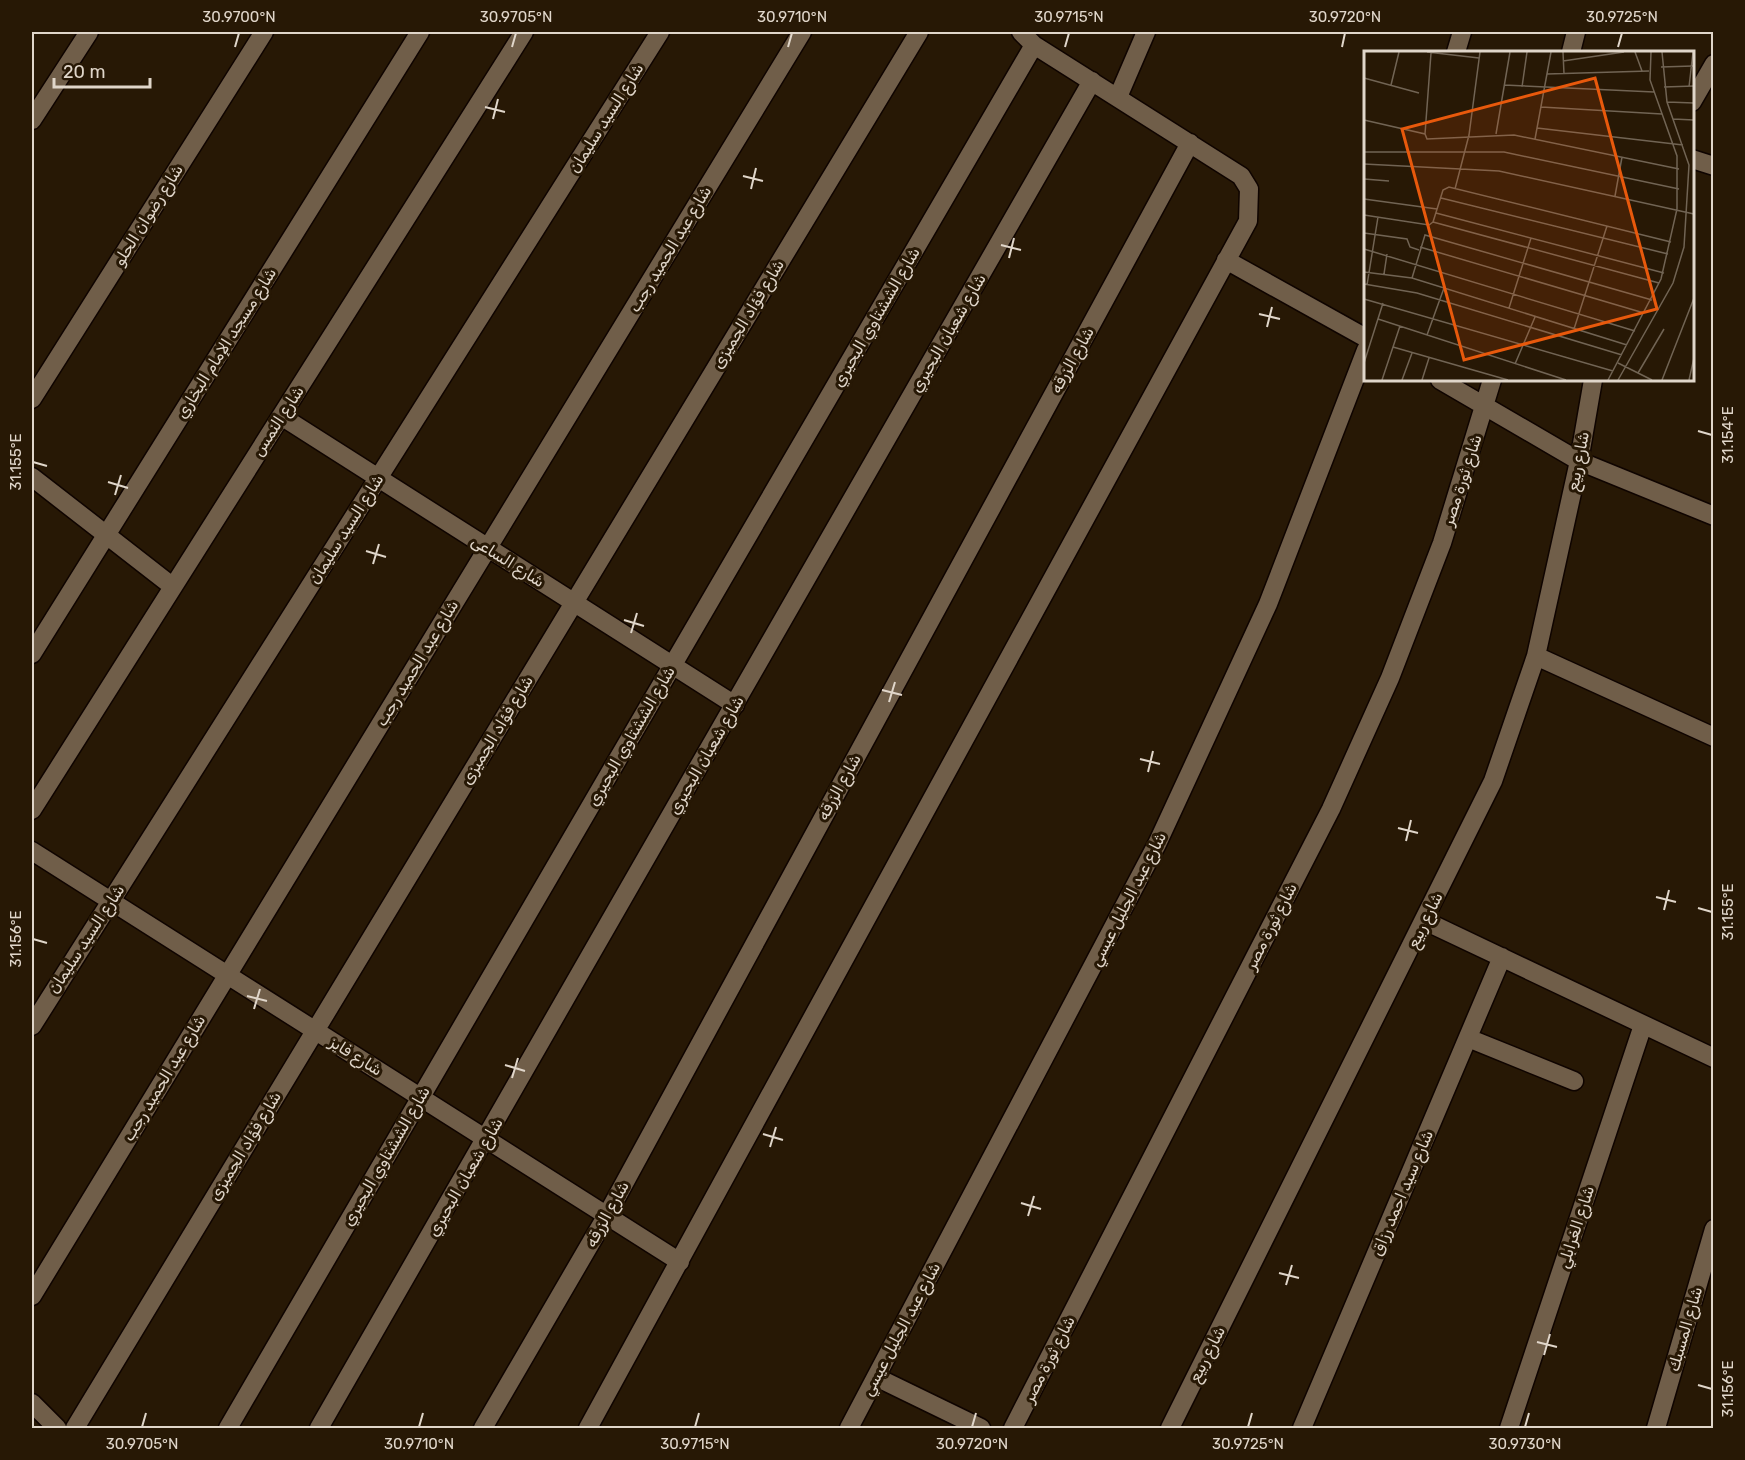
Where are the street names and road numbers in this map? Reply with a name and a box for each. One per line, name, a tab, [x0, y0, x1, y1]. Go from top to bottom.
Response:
street label: شارع السيد سليمان	[565, 60, 649, 178]
street label: شارع رضوان الحلو	[109, 161, 189, 270]
street label: شارع عبد الحميد رجب	[625, 182, 717, 317]
street label: شارع الششتاوي البحيري	[828, 244, 925, 391]
street label: شارع فؤاد الجميزى	[708, 256, 790, 373]
street label: شارع مسجد الإمام البخاري	[172, 264, 282, 423]
street label: شارع شعبان البحيري	[906, 270, 991, 397]
street label: شارع الزرقه	[1046, 324, 1100, 397]
street label: شارع النمس	[248, 382, 309, 461]
street label: شارع ربيع	[1563, 430, 1595, 493]
street label: شارع ثورة مصر	[1438, 432, 1488, 530]
street label: شارع السيد سليمان	[305, 471, 389, 589]
street label: شارع الساعى	[467, 531, 548, 593]
street label: شارع عبد الحميد رجب	[372, 596, 464, 731]
street label: شارع الششتاوي البحيري	[583, 663, 680, 810]
street label: شارع فؤاد الجميزى	[457, 672, 539, 789]
street label: شارع شعبان البحيري	[664, 692, 749, 819]
street label: شارع الزرقه	[813, 751, 867, 824]
street label: شارع عبد الجليل عيسي	[1086, 829, 1173, 971]
street label: شارع ثورة مصر	[1241, 880, 1303, 974]
street label: شارع السيد سليمان	[44, 881, 130, 998]
street label: شارع ربيع	[1403, 889, 1448, 952]
street label: شارع عبد الحميد رجب	[119, 1011, 211, 1146]
street label: شارع فايز	[324, 1032, 386, 1081]
street label: شارع الششتاوي البحيري	[338, 1083, 435, 1230]
street label: شارع فؤاد الجميزى	[205, 1088, 287, 1205]
street label: شارع شعبان البحيري	[423, 1114, 508, 1241]
street label: شارع سيد احمد رزاق	[1367, 1127, 1439, 1259]
street label: شارع الزرقه	[581, 1178, 635, 1251]
street label: شارع الغرابلي	[1554, 1183, 1601, 1272]
street label: شارع عبد الجليل عيسي	[858, 1259, 947, 1400]
street label: شارع المسبك	[1664, 1284, 1708, 1374]
street label: شارع ثورة مصر	[1019, 1313, 1081, 1407]
street label: شارع ربيع	[1185, 1323, 1231, 1386]

